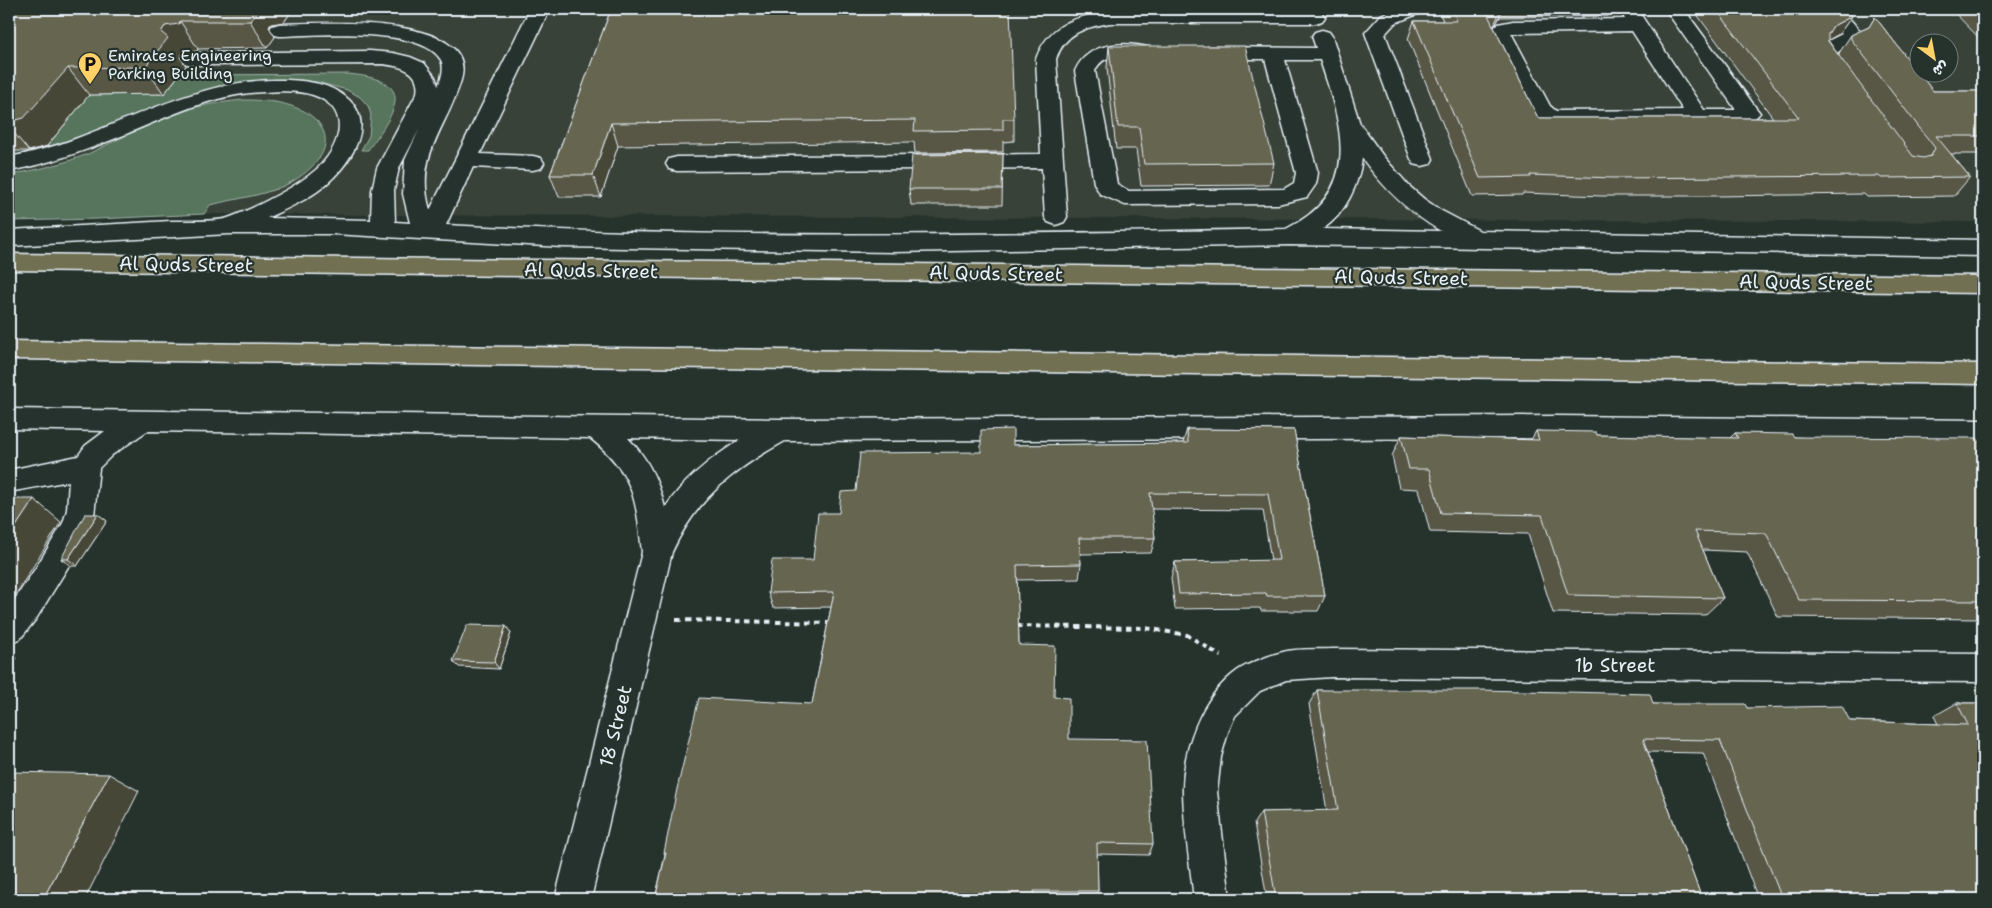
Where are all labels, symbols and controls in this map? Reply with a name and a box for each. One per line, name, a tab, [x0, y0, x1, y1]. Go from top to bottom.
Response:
north arrow	[1910, 32, 1960, 82]
place label: Emirates Engineering Parking Building	[108, 45, 272, 84]
parking icon: Emirates Engineering Parking Building	[77, 51, 103, 85]
text: ش	[1930, 57, 1952, 81]
street label: Al Quds Street	[119, 251, 253, 278]
street label: Al Quds Street	[524, 257, 658, 284]
street label: Al Quds Street	[929, 260, 1063, 287]
street label: Al Quds Street	[1334, 264, 1468, 291]
street label: Al Quds Street	[1739, 269, 1873, 296]
street label: 1b Street	[1574, 653, 1656, 678]
street label: 18 Street	[593, 683, 638, 770]

